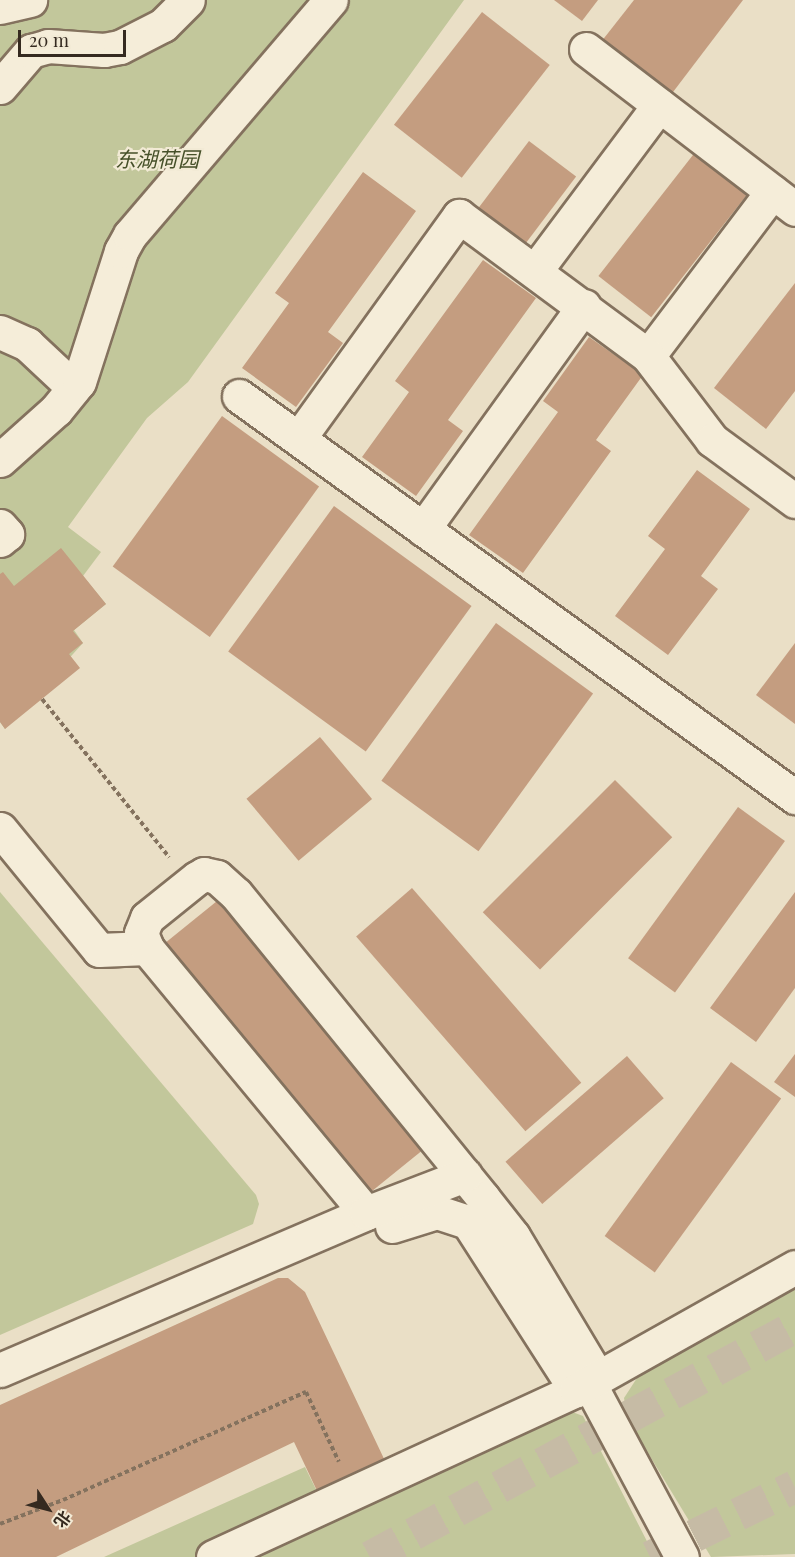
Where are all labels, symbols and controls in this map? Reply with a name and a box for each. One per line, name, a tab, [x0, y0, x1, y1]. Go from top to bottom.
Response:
scale bar	[21, 18, 129, 56]
text: 20 m	[29, 28, 69, 52]
park label: 东湖荷园	[115, 145, 199, 171]
north arrow	[18, 1479, 78, 1539]
text: 北	[50, 1507, 76, 1533]

